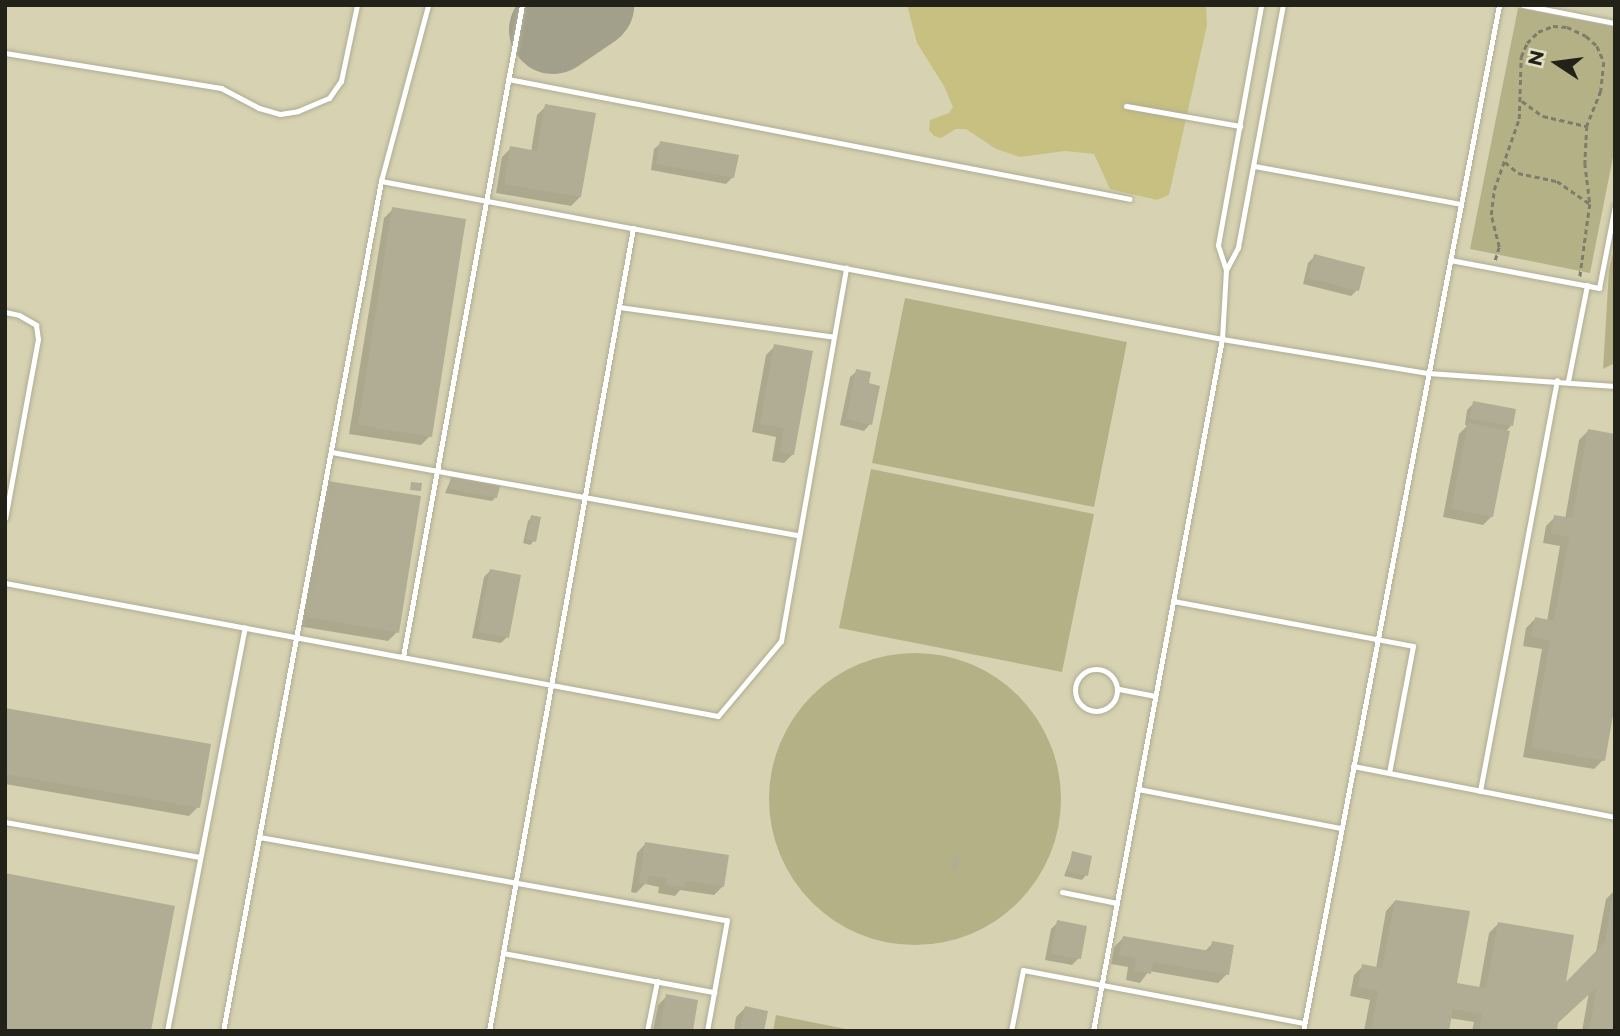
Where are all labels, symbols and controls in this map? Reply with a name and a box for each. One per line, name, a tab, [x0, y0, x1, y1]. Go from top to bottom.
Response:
north arrow	[1522, 28, 1592, 98]
text: N	[1523, 48, 1549, 68]

